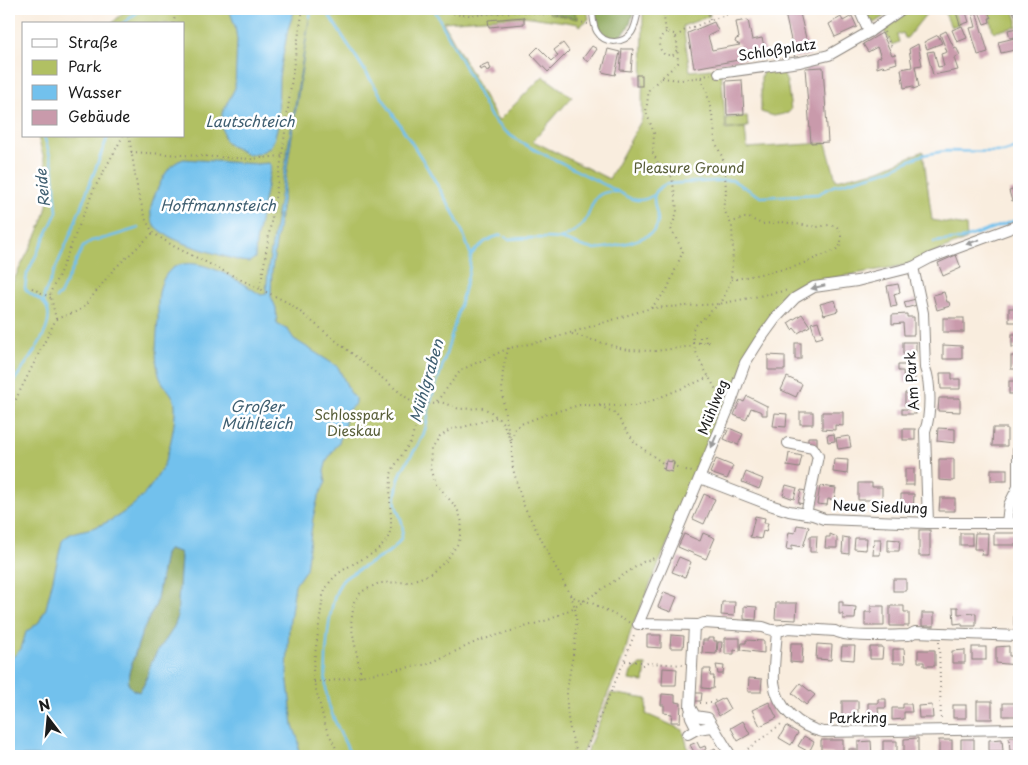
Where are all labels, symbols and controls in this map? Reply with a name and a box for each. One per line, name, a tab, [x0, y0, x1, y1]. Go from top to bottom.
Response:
legend	[22, 22, 185, 138]
text: Straße	[68, 30, 118, 53]
street label: Schloßplatz	[737, 33, 818, 66]
text: Park	[68, 54, 102, 77]
text: Wasser	[68, 80, 121, 103]
text: Gebäude	[68, 104, 130, 127]
water label: Lautschteich	[206, 109, 295, 132]
park label: Pleasure Ground	[634, 157, 744, 178]
water label: Reide	[28, 167, 55, 208]
water label: Hoffmannsteich	[160, 193, 276, 216]
one-way arrow	[966, 239, 981, 246]
one-way arrow	[811, 283, 826, 291]
water label: Mühlgraben	[403, 336, 449, 425]
street label: Am Park	[899, 350, 924, 411]
street label: Mühlweg	[692, 376, 733, 438]
water label: Großer Mühlteich	[222, 394, 293, 434]
park label: Schlosspark Dieskau	[314, 404, 395, 441]
one-way arrow	[710, 434, 718, 448]
street label: Neue Siedlung	[832, 494, 928, 519]
north arrow	[22, 692, 72, 742]
text: N	[36, 693, 53, 717]
street label: Parkring	[829, 707, 887, 728]

